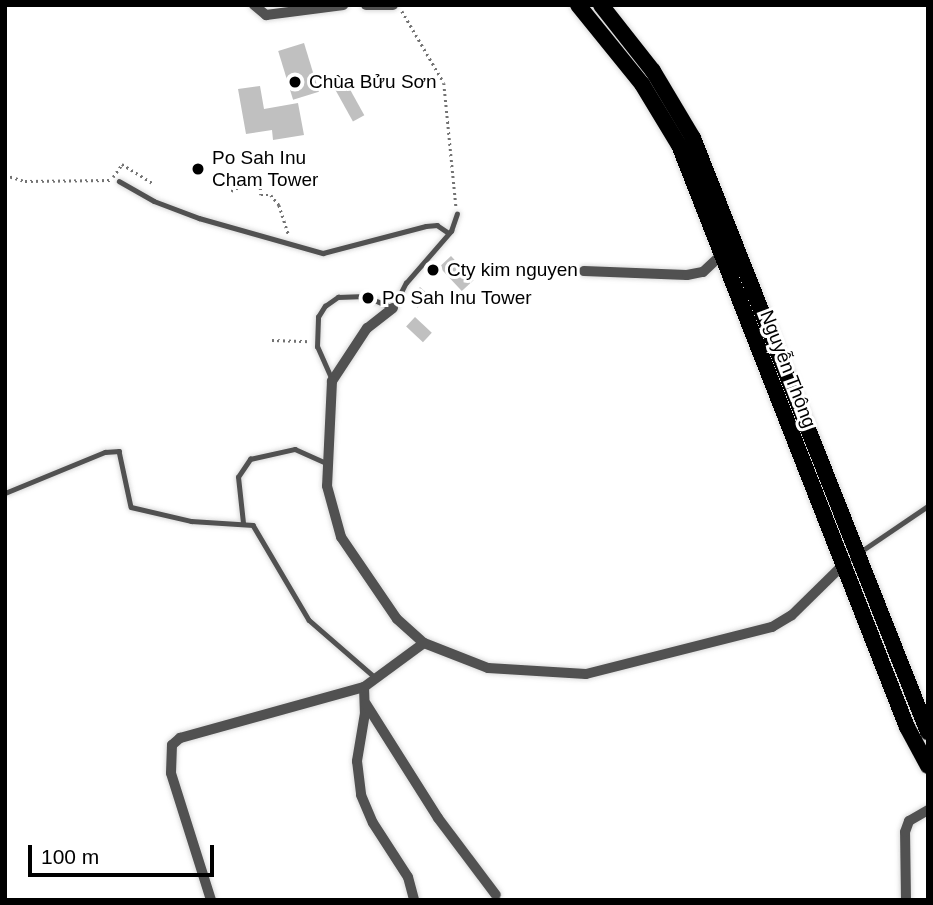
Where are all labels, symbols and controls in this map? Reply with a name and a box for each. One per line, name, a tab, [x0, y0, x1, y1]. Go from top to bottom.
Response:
place label: Chùa Bửu Sơn	[309, 71, 437, 93]
marker: Chùa Bửu Sơn	[287, 74, 303, 90]
place label: Po Sah Inu Cham Tower	[212, 147, 319, 191]
marker: Po Sah Inu Cham Tower	[190, 161, 206, 177]
place label: Cty kim nguyen	[447, 259, 578, 281]
marker: Cty kim nguyen	[425, 262, 441, 278]
place label: Po Sah Inu Tower	[382, 287, 532, 309]
marker: Po Sah Inu Tower	[360, 290, 376, 306]
street label: Nguyễn Thông	[755, 307, 821, 431]
scale bar	[32, 832, 217, 876]
text: 100 m	[41, 845, 99, 868]

